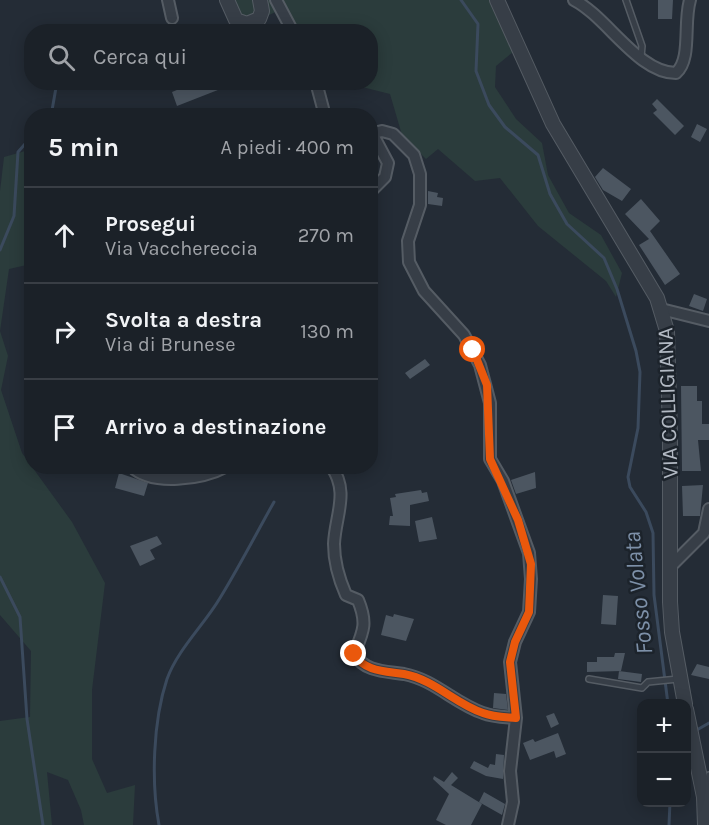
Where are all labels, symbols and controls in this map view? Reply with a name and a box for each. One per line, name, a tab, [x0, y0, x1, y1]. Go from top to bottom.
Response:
search box	[24, 24, 378, 90]
icon: search	[45, 41, 78, 74]
text: Cerca qui	[93, 44, 187, 70]
text: 5 min	[48, 132, 119, 163]
text: A piedi · 400 m	[221, 136, 354, 159]
text: Prosegui	[105, 211, 196, 237]
icon: ahead	[48, 219, 81, 252]
text: 270 m	[298, 224, 354, 247]
text: Via Vacchereccia	[105, 237, 258, 260]
text: Svolta a destra	[105, 307, 262, 333]
icon: right	[48, 315, 81, 348]
text: 130 m	[300, 320, 354, 343]
street label: VIA COLLIGIANA	[652, 326, 684, 479]
text: Via di Brunese	[105, 333, 235, 356]
route start	[459, 336, 485, 362]
icon: arrive	[48, 411, 81, 444]
text: Arrivo a destinazione	[105, 414, 326, 440]
water label: Fosso Volata	[618, 530, 658, 656]
route end	[340, 640, 366, 666]
map controls	[637, 699, 691, 807]
button: +	[637, 699, 691, 753]
button: −	[637, 753, 691, 807]

